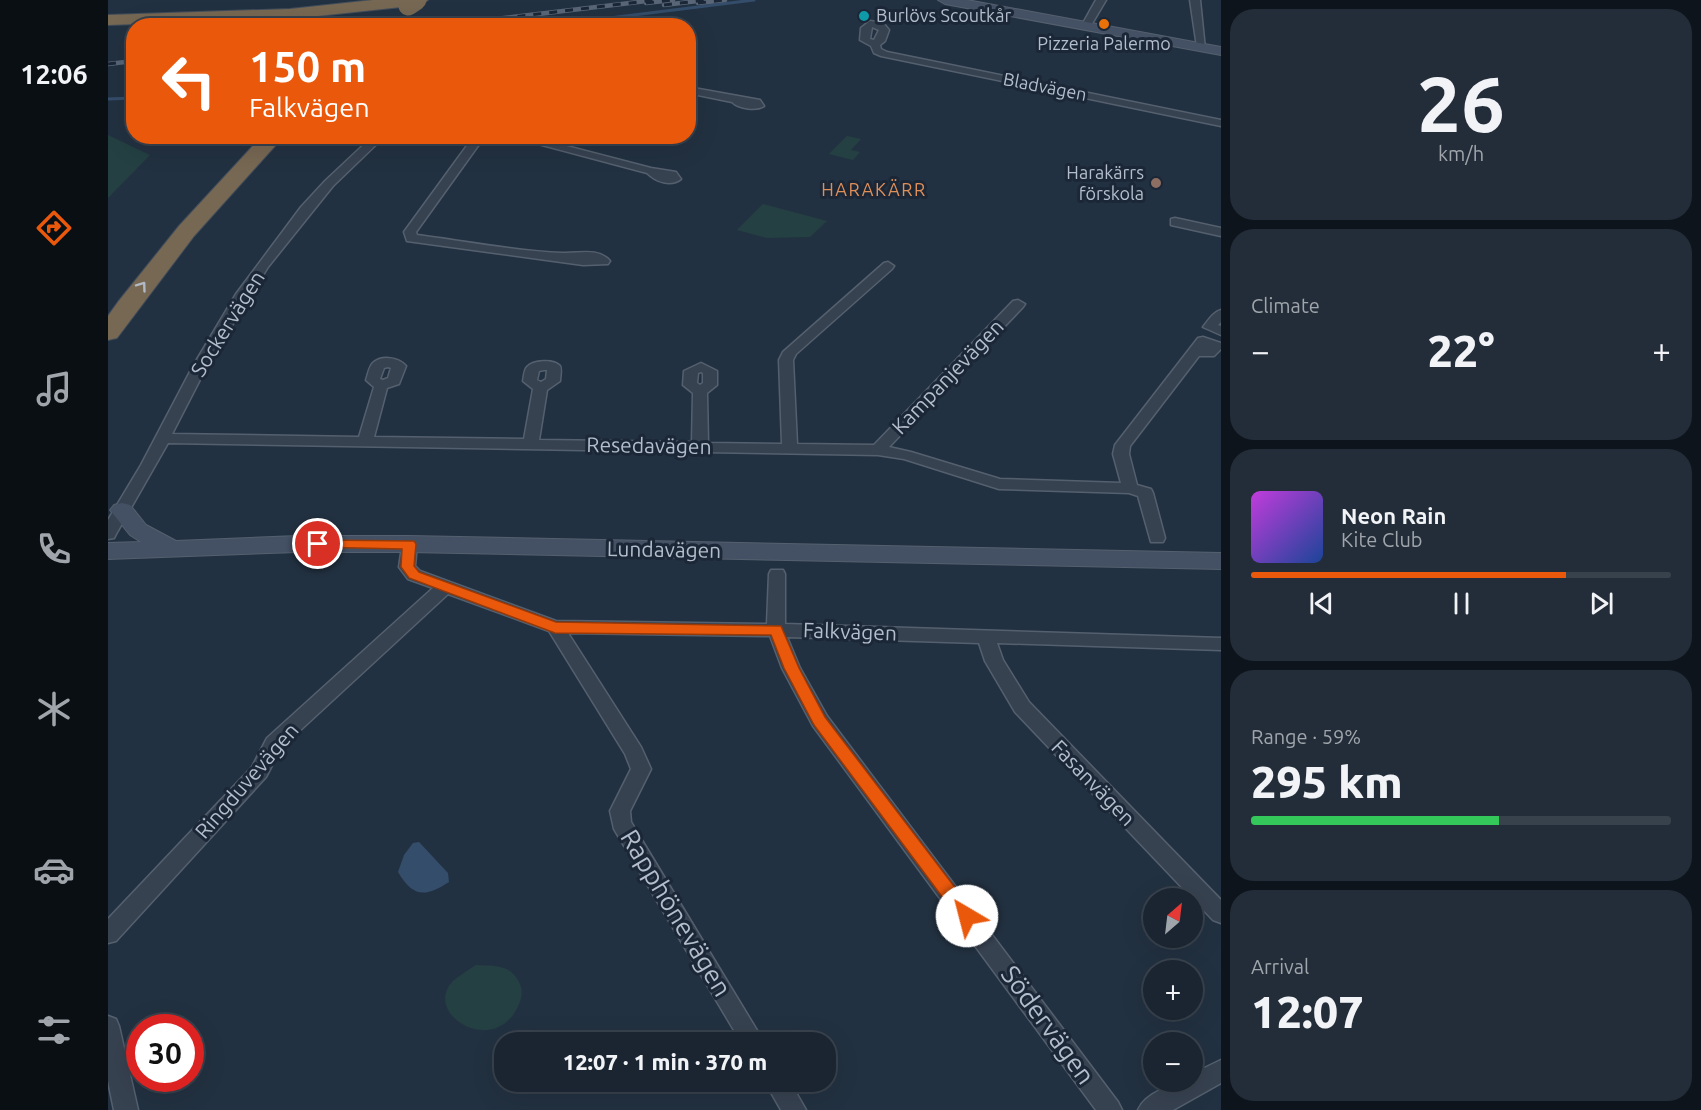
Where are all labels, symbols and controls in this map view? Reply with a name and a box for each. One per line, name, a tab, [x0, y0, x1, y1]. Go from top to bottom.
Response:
place label: Burlövs Scoutkår	[876, 5, 1011, 25]
marker: Burlövs Scoutkår	[857, 9, 871, 23]
marker: Pizzeria Palermo	[1097, 17, 1111, 31]
place label: Pizzeria Palermo	[1037, 33, 1171, 53]
icon: left	[150, 42, 228, 120]
text: 150 m	[249, 43, 366, 90]
text: 12:06	[20, 59, 88, 89]
text: 26	[1417, 59, 1505, 147]
street label: Bladvägen	[1002, 68, 1089, 104]
text: Falkvägen	[249, 92, 370, 122]
text: km/h	[1438, 142, 1484, 165]
place label: Harakärrs förskola	[1066, 162, 1144, 203]
marker: Harakärrs förskola	[1149, 176, 1163, 190]
district label: HARAKÄRR	[821, 179, 927, 199]
icon: directions	[33, 207, 75, 249]
street label: Sockervägen	[185, 266, 269, 381]
one-way arrow	[135, 281, 146, 292]
text: Climate	[1251, 294, 1320, 317]
street label: Kampanjevägen	[887, 314, 1008, 439]
text: 22°	[1427, 325, 1495, 376]
text: −	[1251, 332, 1270, 369]
text: +	[1652, 332, 1671, 369]
icon: music	[33, 368, 75, 410]
street label: Resedavägen	[586, 432, 712, 458]
text: Neon Rain	[1341, 503, 1446, 528]
pin	[292, 518, 343, 569]
icon: arrive	[301, 527, 334, 560]
icon: phone	[33, 528, 75, 570]
text: Kite Club	[1341, 528, 1423, 551]
street label: Lundavägen	[607, 536, 721, 562]
icon: previous	[1305, 587, 1338, 620]
icon: pause	[1445, 587, 1478, 620]
icon: next	[1585, 587, 1618, 620]
street label: Falkvägen	[803, 617, 897, 645]
icon: climate	[33, 688, 75, 730]
street label: Ringduvevägen	[190, 718, 303, 843]
text: Range · 59%	[1251, 725, 1361, 748]
street label: Fasanvägen	[1047, 735, 1140, 830]
text: 295 km	[1251, 756, 1403, 807]
street label: Rapphönevägen	[615, 824, 738, 1001]
icon: car	[33, 849, 75, 891]
position arrow	[935, 884, 999, 948]
north arrow	[1143, 888, 1203, 948]
map controls	[1143, 888, 1203, 1092]
text: Arrival	[1251, 955, 1309, 978]
street label: Södervägen	[996, 960, 1101, 1089]
button: +	[1143, 960, 1203, 1020]
text: 12:07	[1251, 986, 1364, 1037]
icon: filters	[33, 1009, 75, 1051]
speed limit sign: 30	[126, 1014, 204, 1092]
button: −	[1143, 1032, 1203, 1092]
text: 12:07 · 1 min · 370 m	[563, 1049, 767, 1074]

